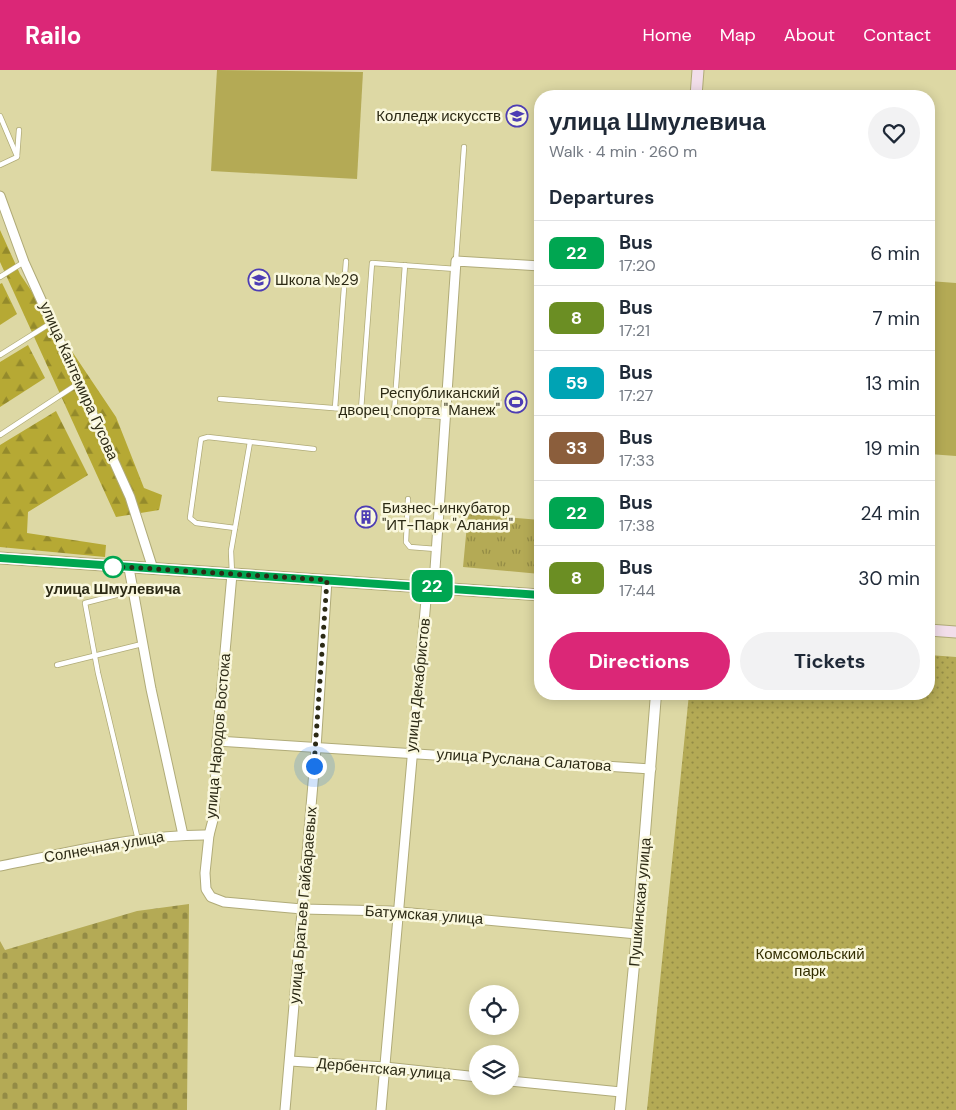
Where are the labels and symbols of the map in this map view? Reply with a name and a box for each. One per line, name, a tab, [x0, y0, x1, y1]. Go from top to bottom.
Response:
school or university icon: Колледж искусств	[505, 104, 529, 128]
place label: Колледж искусств	[376, 106, 501, 126]
school or university icon: Школа №29	[247, 268, 271, 292]
place label: Школа №29	[275, 270, 359, 290]
street label: улица Кантемира Гусова	[35, 299, 123, 464]
place label: Республиканский дворец спорта "Манеж"	[339, 383, 500, 420]
sports icon: Республиканский дворец спорта "Манеж"	[504, 390, 528, 414]
place label: Бизнес-инкубатор "ИТ-Парк "Алания"	[382, 498, 513, 535]
building icon: Бизнес-инкубатор "ИТ-Парк "Алания"	[354, 505, 378, 529]
marker: улица Шмулевича	[102, 556, 124, 578]
line badge: 22	[410, 570, 454, 602]
place label: улица Шмулевича	[45, 579, 181, 599]
street label: улица Декабристов	[401, 617, 435, 753]
street label: улица Народов Востока	[201, 652, 235, 820]
street label: улица Руслана Салатова	[436, 744, 613, 776]
your location	[302, 754, 327, 779]
street label: улица Братьев Гайбараевых	[284, 805, 322, 1005]
street label: Солнечная улица	[42, 826, 166, 867]
street label: Пушкинская улица	[624, 836, 656, 967]
street label: Батумская улица	[364, 901, 485, 929]
park label: Комсомольский парк	[755, 944, 865, 981]
street label: Дербентская улица	[316, 1053, 453, 1085]

